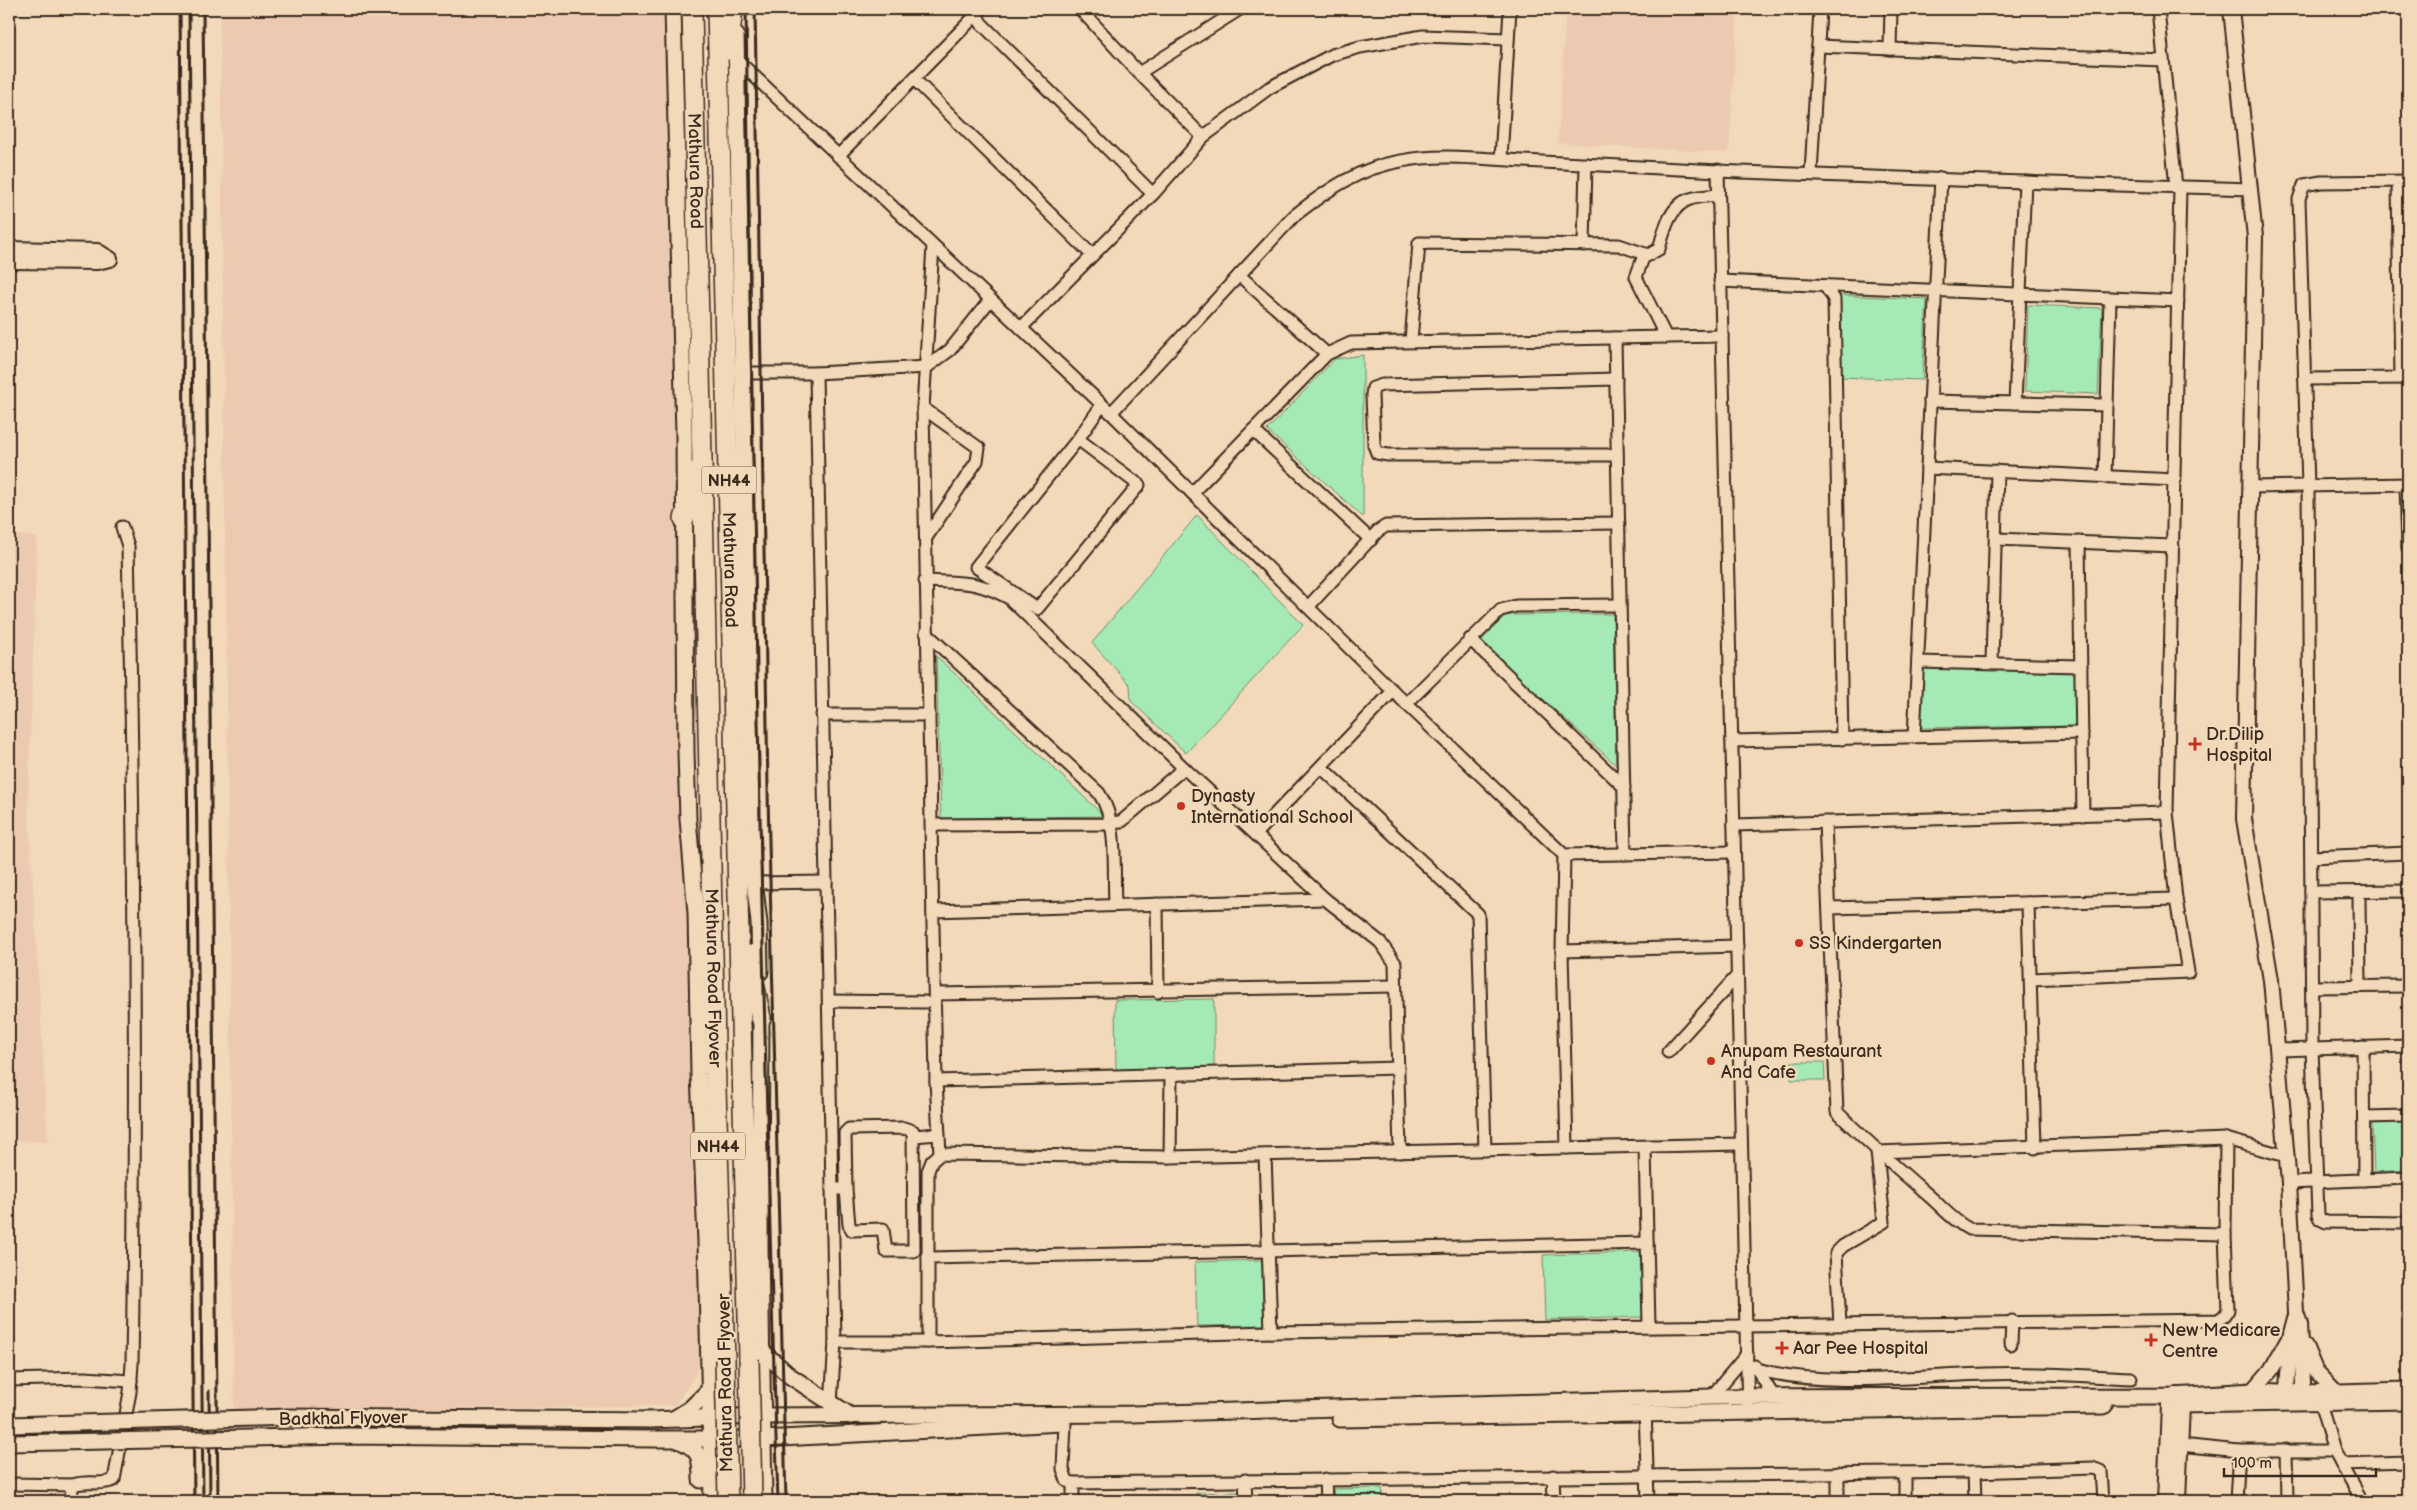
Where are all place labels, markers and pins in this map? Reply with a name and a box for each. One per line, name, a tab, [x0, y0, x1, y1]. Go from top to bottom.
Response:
place label: Dr.Dilip Hospital	[2206, 724, 2272, 766]
marker: Dr.Dilip Hospital	[2188, 737, 2202, 751]
place label: Dynasty International School	[1191, 786, 1353, 828]
marker: Dynasty International School	[1175, 800, 1187, 812]
place label: SS Kindergarten	[1809, 933, 1942, 954]
marker: SS Kindergarten	[1793, 937, 1805, 949]
place label: Anupam Restaurant And Cafe	[1721, 1041, 1883, 1083]
marker: Anupam Restaurant And Cafe	[1705, 1055, 1717, 1067]
place label: New Medicare Centre	[2162, 1320, 2281, 1362]
marker: New Medicare Centre	[2144, 1333, 2158, 1347]
place label: Aar Pee Hospital	[1793, 1338, 1928, 1359]
marker: Aar Pee Hospital	[1775, 1341, 1789, 1355]

